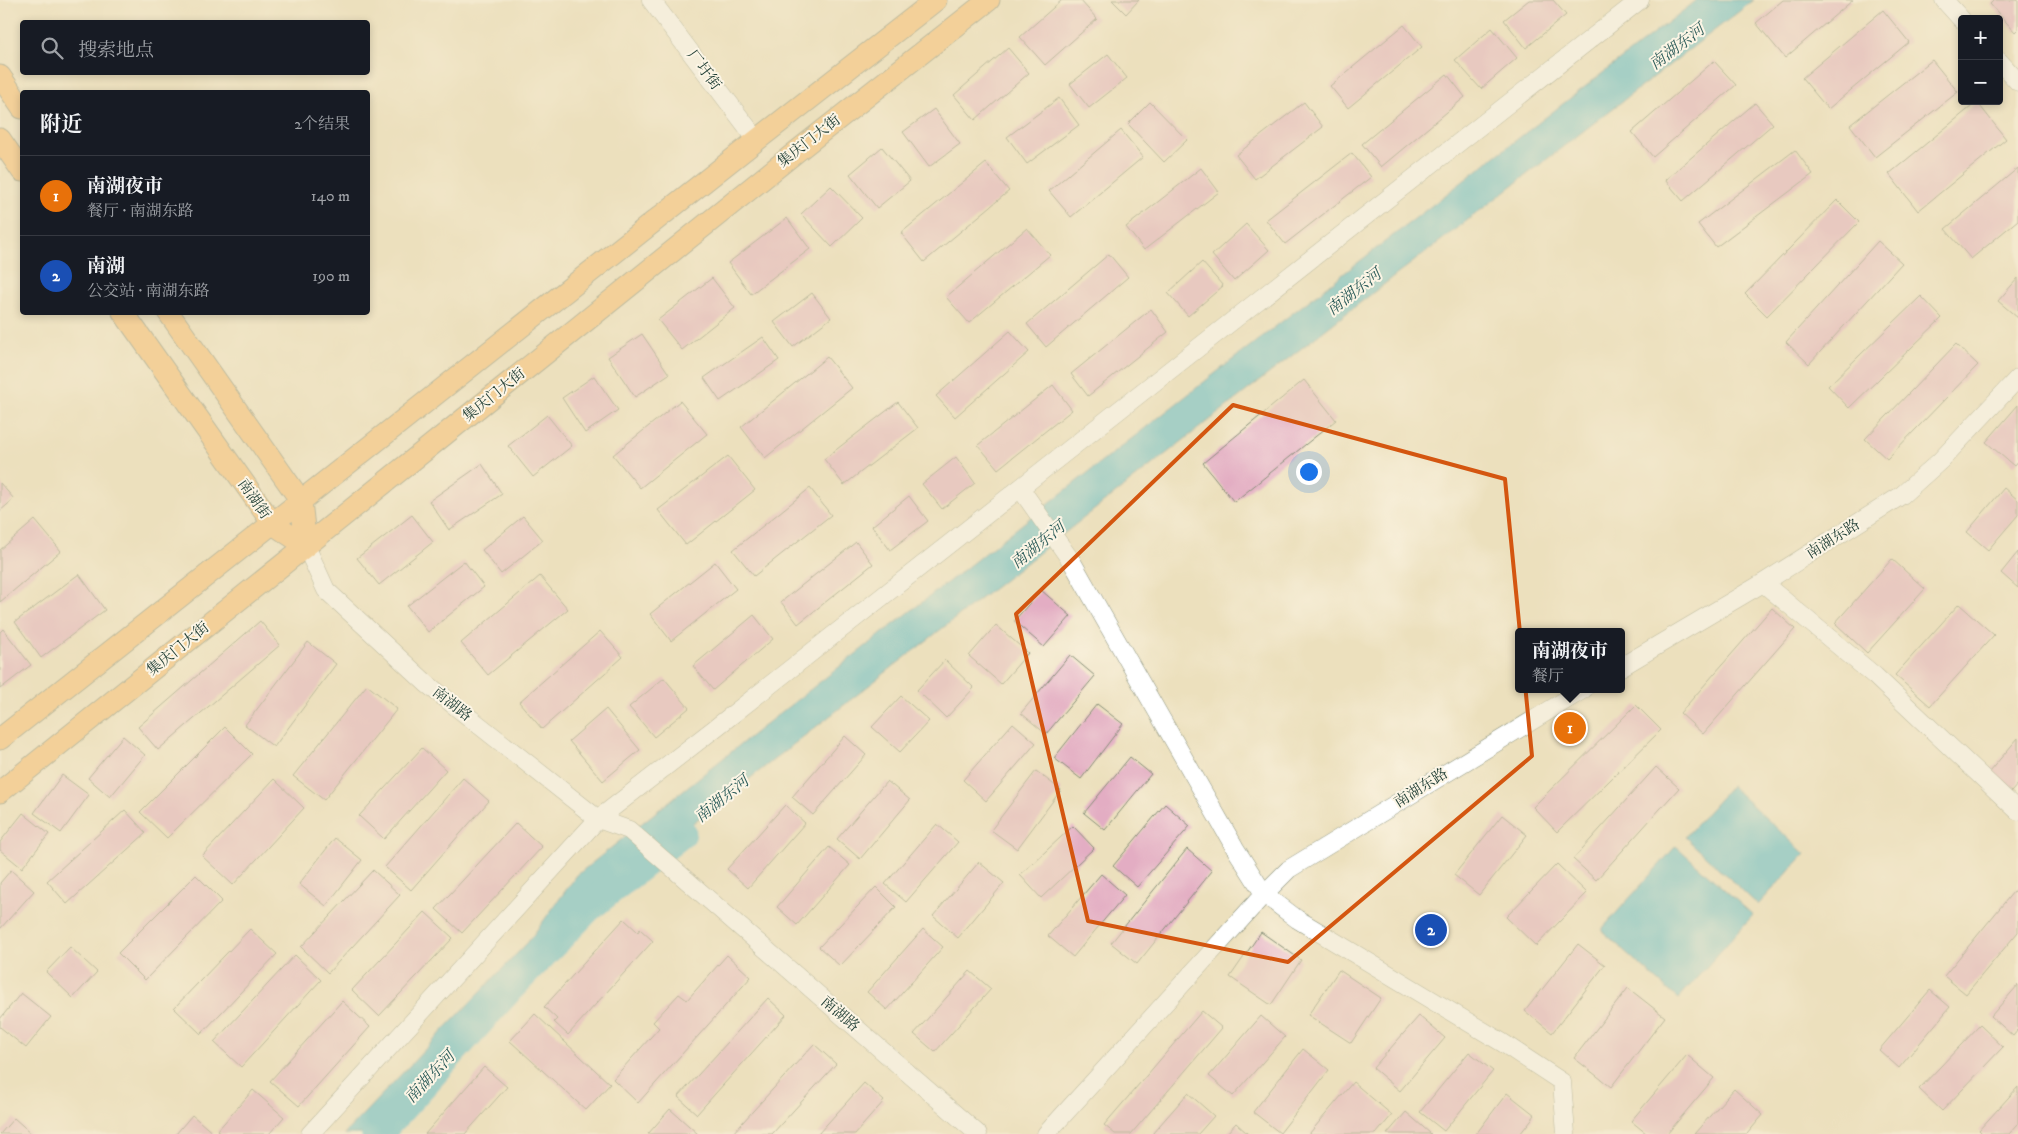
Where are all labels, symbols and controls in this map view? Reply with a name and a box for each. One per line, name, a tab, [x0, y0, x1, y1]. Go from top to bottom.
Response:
map controls	[1958, 15, 2003, 105]
button: +	[1958, 15, 2003, 60]
water label: 南湖东河	[1645, 18, 1711, 74]
search box	[20, 20, 370, 75]
icon: search	[38, 34, 66, 62]
text: 搜索地点	[78, 39, 154, 62]
street label: 厂圩街	[683, 46, 725, 94]
button: −	[1958, 60, 2003, 105]
street label: 集庆门大街	[774, 110, 844, 172]
text: 附近	[40, 112, 82, 138]
text: 2个结果	[294, 114, 350, 134]
text: 南湖夜市	[87, 175, 163, 198]
text: 1	[53, 186, 59, 206]
text: 140 m	[311, 186, 350, 206]
text: 餐厅 · 南湖东路	[87, 201, 194, 221]
text: 南湖	[87, 255, 125, 278]
water label: 南湖东河	[1323, 263, 1388, 320]
text: 2	[52, 266, 60, 286]
text: 190 m	[312, 266, 350, 286]
text: 公交站 · 南湖东路	[87, 281, 210, 301]
street label: 集庆门大街	[459, 364, 529, 426]
your location	[1296, 459, 1322, 485]
street label: 南湖街	[233, 475, 275, 523]
water label: 南湖东河	[1007, 515, 1071, 573]
street label: 南湖东路	[1803, 515, 1863, 563]
street label: 集庆门大街	[143, 618, 213, 680]
popup	[1515, 628, 1625, 693]
text: 南湖夜市	[1532, 640, 1608, 663]
text: 餐厅	[1532, 666, 1564, 686]
street label: 南湖路	[428, 683, 476, 725]
pin: 1	[1554, 709, 1586, 747]
street label: 南湖东路	[1391, 764, 1451, 812]
water label: 南湖东河	[691, 769, 755, 827]
pin: 2	[1415, 911, 1447, 949]
street label: 南湖路	[817, 992, 863, 1036]
water label: 南湖东河	[401, 1045, 461, 1107]

